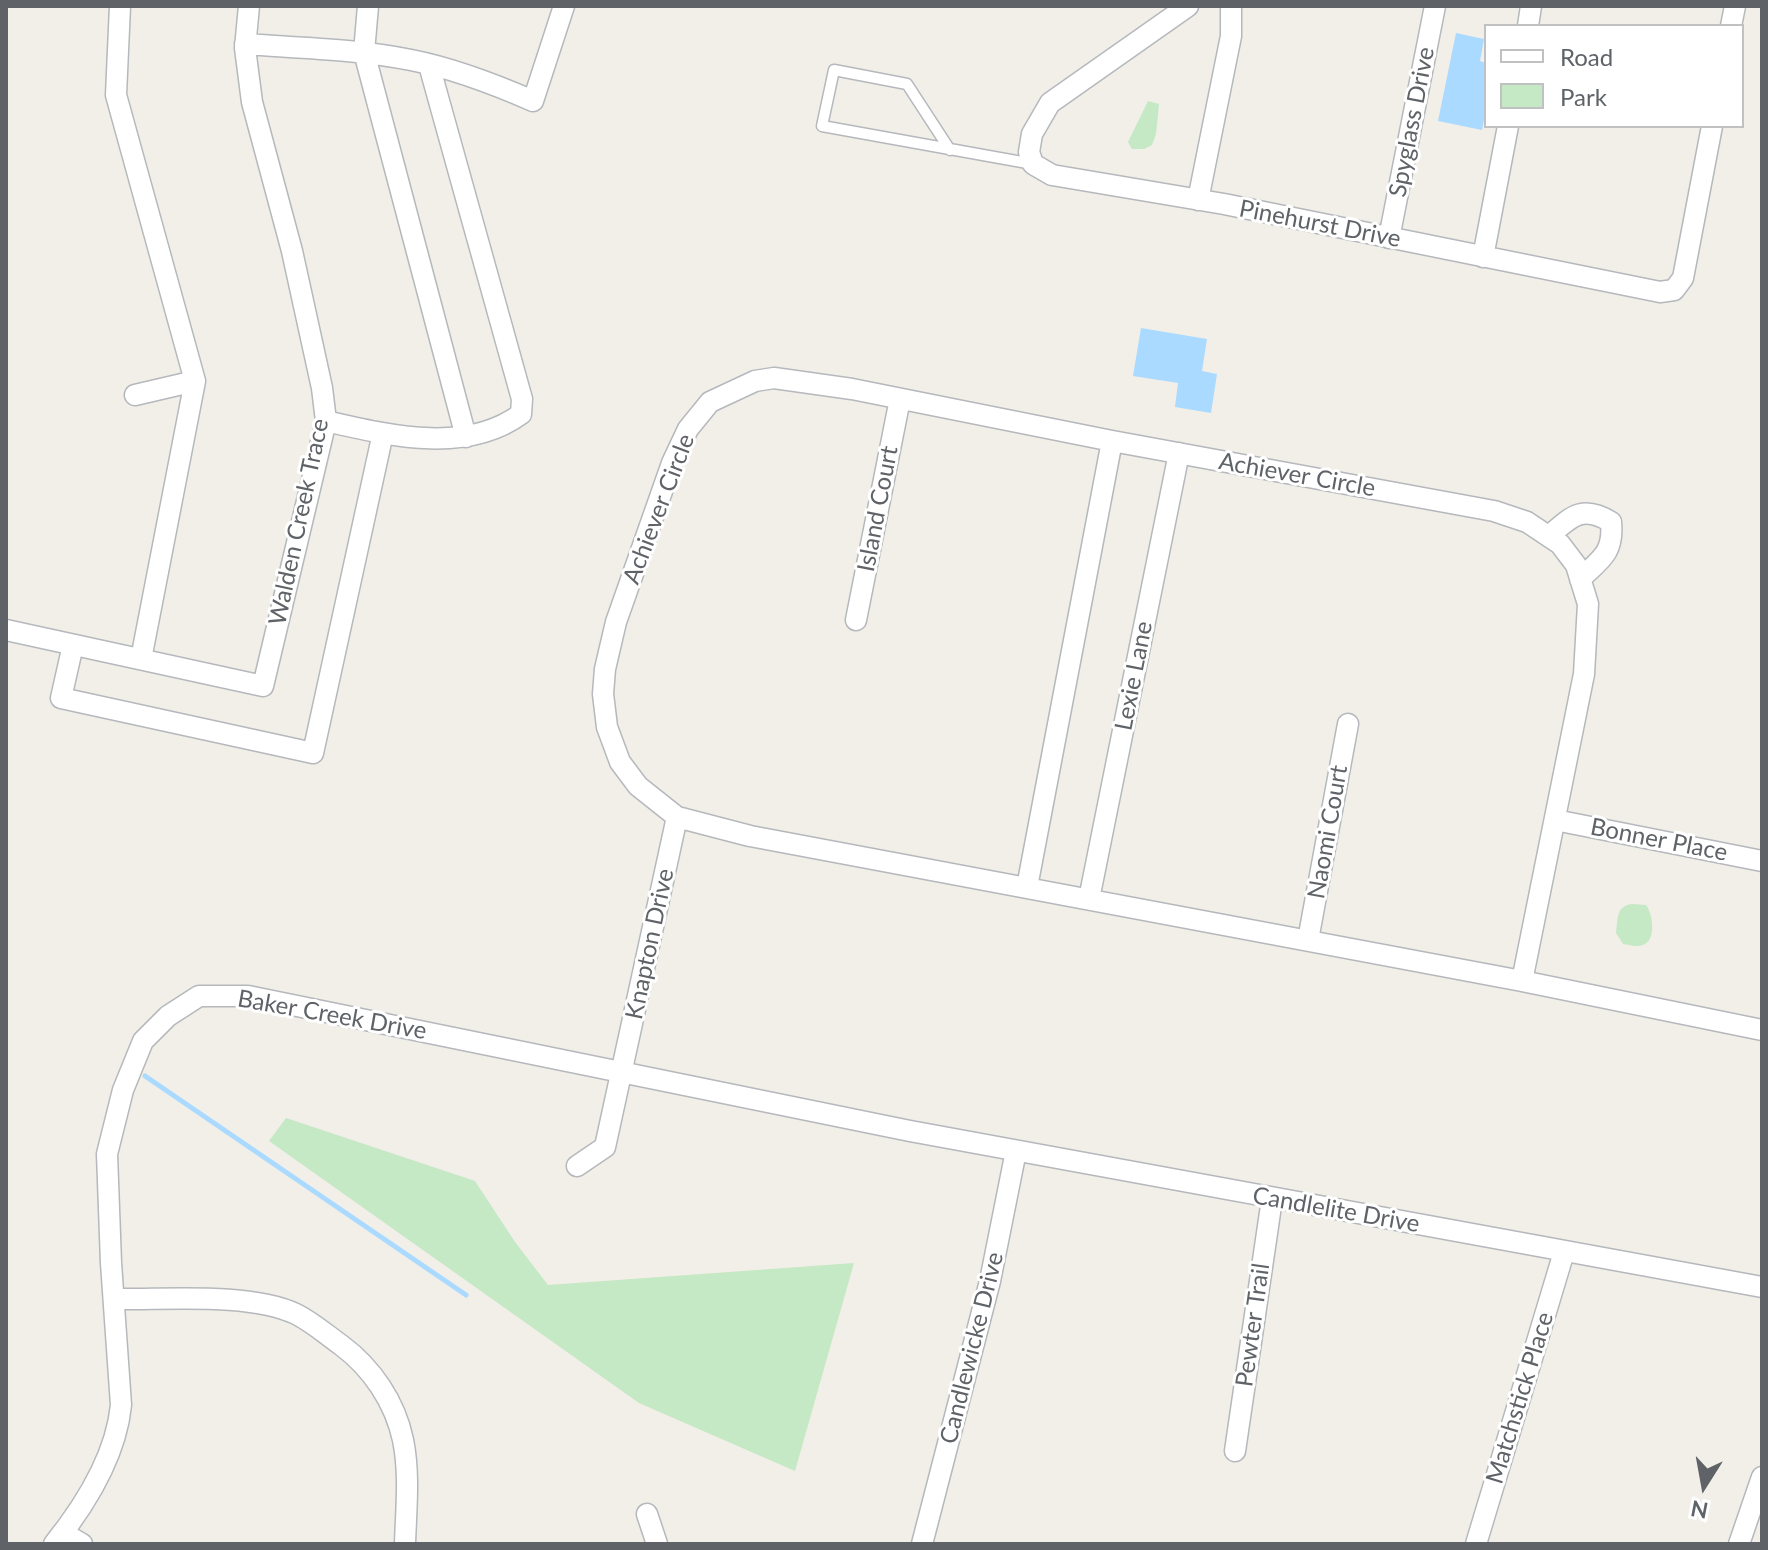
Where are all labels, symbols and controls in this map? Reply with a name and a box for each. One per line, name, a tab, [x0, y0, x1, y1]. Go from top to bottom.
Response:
legend	[1484, 24, 1744, 128]
text: Road	[1560, 42, 1613, 71]
street label: Spyglass Drive	[1383, 45, 1441, 199]
text: Park	[1560, 82, 1607, 111]
street label: Pinehurst Drive	[1237, 194, 1403, 254]
street label: Walden Creek Trace	[263, 416, 335, 628]
street label: Achiever Circle	[617, 430, 701, 588]
street label: Island Court	[852, 444, 904, 574]
street label: Achiever Circle	[1217, 447, 1377, 503]
street label: Lexie Lane	[1109, 619, 1159, 733]
street label: Naomi Court	[1302, 763, 1354, 901]
street label: Bonner Place	[1588, 813, 1730, 867]
street label: Knapton Drive	[620, 866, 680, 1022]
street label: Baker Creek Drive	[235, 984, 429, 1046]
street label: Candlelite Drive	[1250, 1181, 1422, 1239]
street label: Candlewicke Drive	[934, 1249, 1010, 1447]
street label: Pewter Trail	[1230, 1261, 1276, 1389]
street label: Matchstick Place	[1480, 1309, 1560, 1487]
north arrow	[1664, 1446, 1744, 1526]
text: N	[1688, 1495, 1710, 1525]

